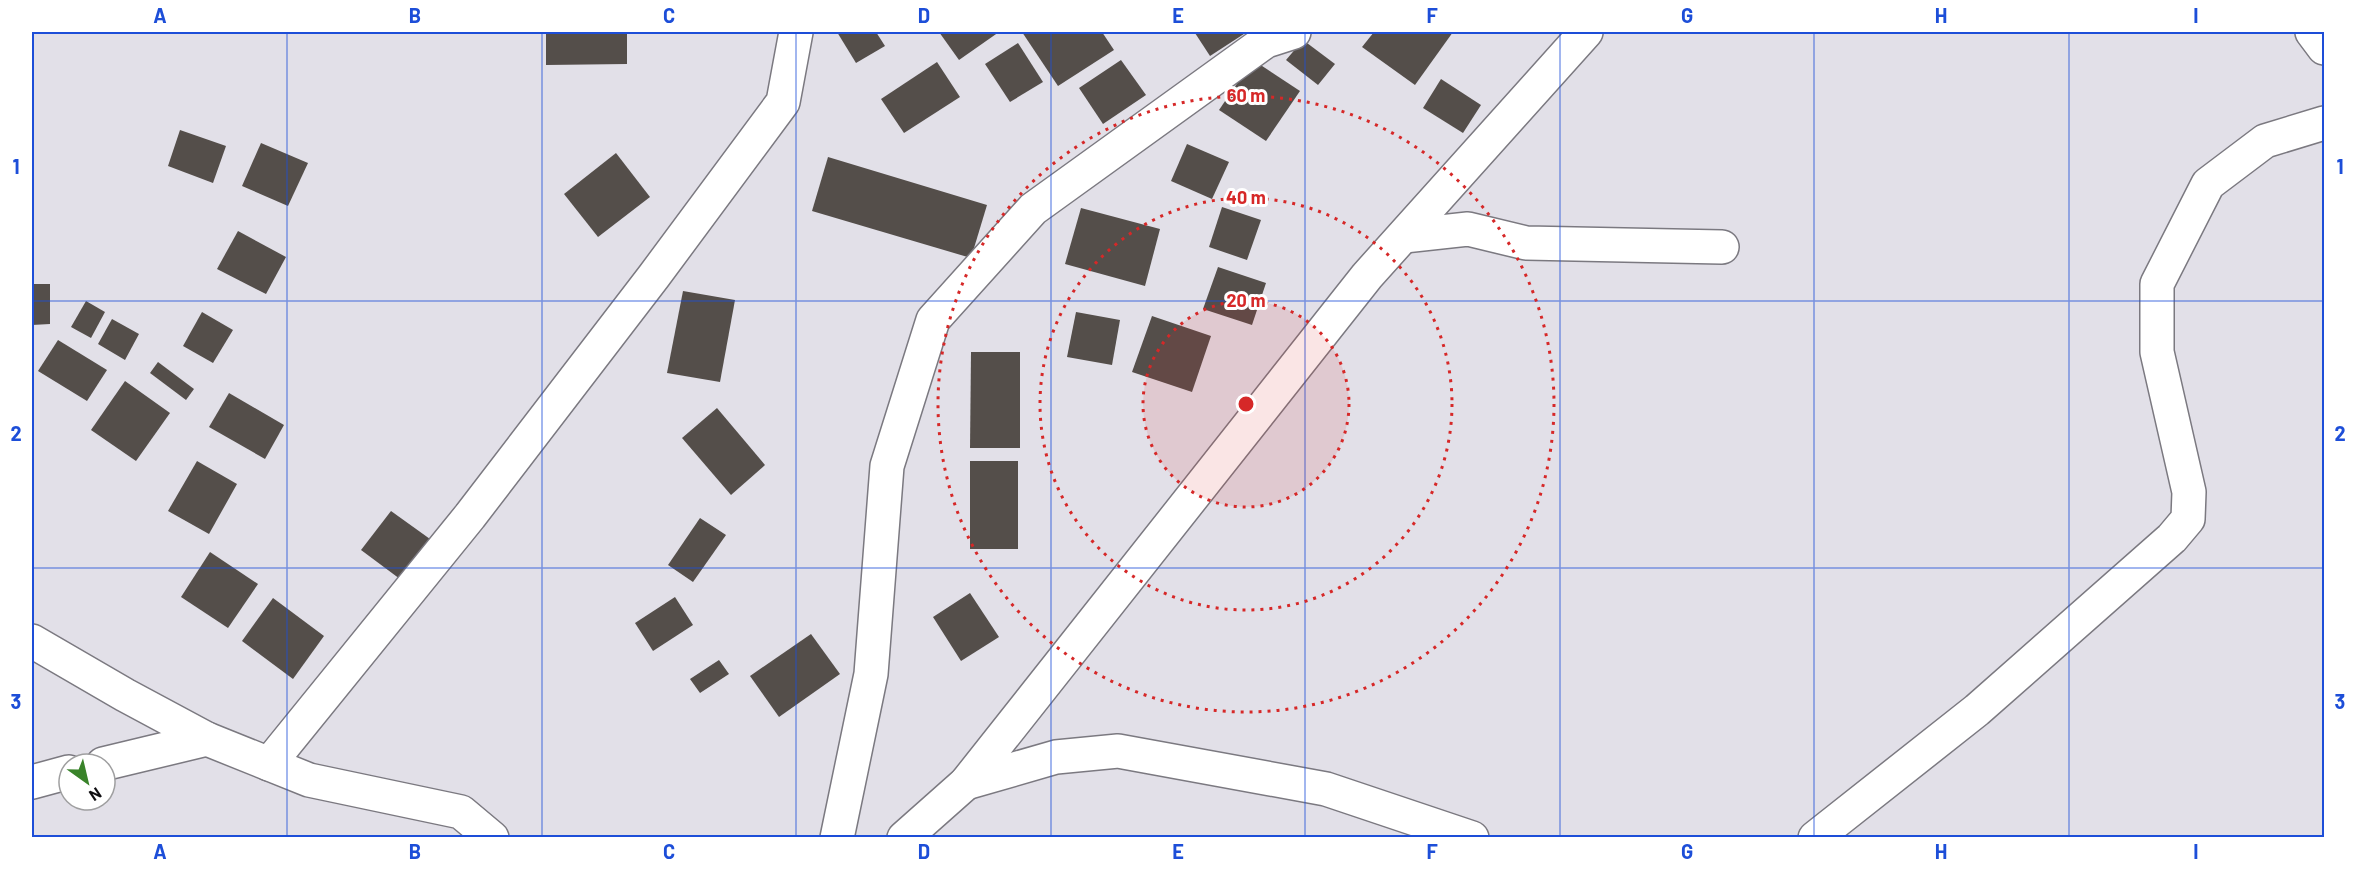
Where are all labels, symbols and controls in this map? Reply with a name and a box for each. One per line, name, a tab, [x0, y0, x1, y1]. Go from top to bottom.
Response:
text: A	[153, 3, 167, 27]
text: B	[409, 3, 421, 27]
text: C	[663, 3, 675, 27]
text: D	[918, 3, 930, 27]
text: E	[1172, 3, 1184, 27]
text: F	[1426, 3, 1438, 27]
text: G	[1681, 3, 1693, 27]
text: H	[1935, 3, 1947, 27]
text: I	[2193, 3, 2199, 27]
text: 60 m	[1227, 84, 1265, 106]
text: 1	[12, 154, 20, 178]
text: 1	[2336, 154, 2344, 178]
text: 40 m	[1226, 186, 1266, 208]
text: 20 m	[1227, 289, 1265, 311]
centre of rings	[1236, 394, 1256, 414]
text: 2	[10, 421, 22, 445]
text: 2	[2334, 421, 2346, 445]
text: 3	[11, 689, 21, 713]
text: 3	[2335, 689, 2345, 713]
north arrow	[57, 752, 117, 812]
text: N	[86, 784, 105, 806]
text: A	[153, 839, 167, 863]
text: B	[409, 839, 421, 863]
text: C	[663, 839, 675, 863]
text: D	[918, 839, 930, 863]
text: E	[1172, 839, 1184, 863]
text: F	[1426, 839, 1438, 863]
text: G	[1681, 839, 1693, 863]
text: H	[1935, 839, 1947, 863]
text: I	[2193, 839, 2199, 863]

